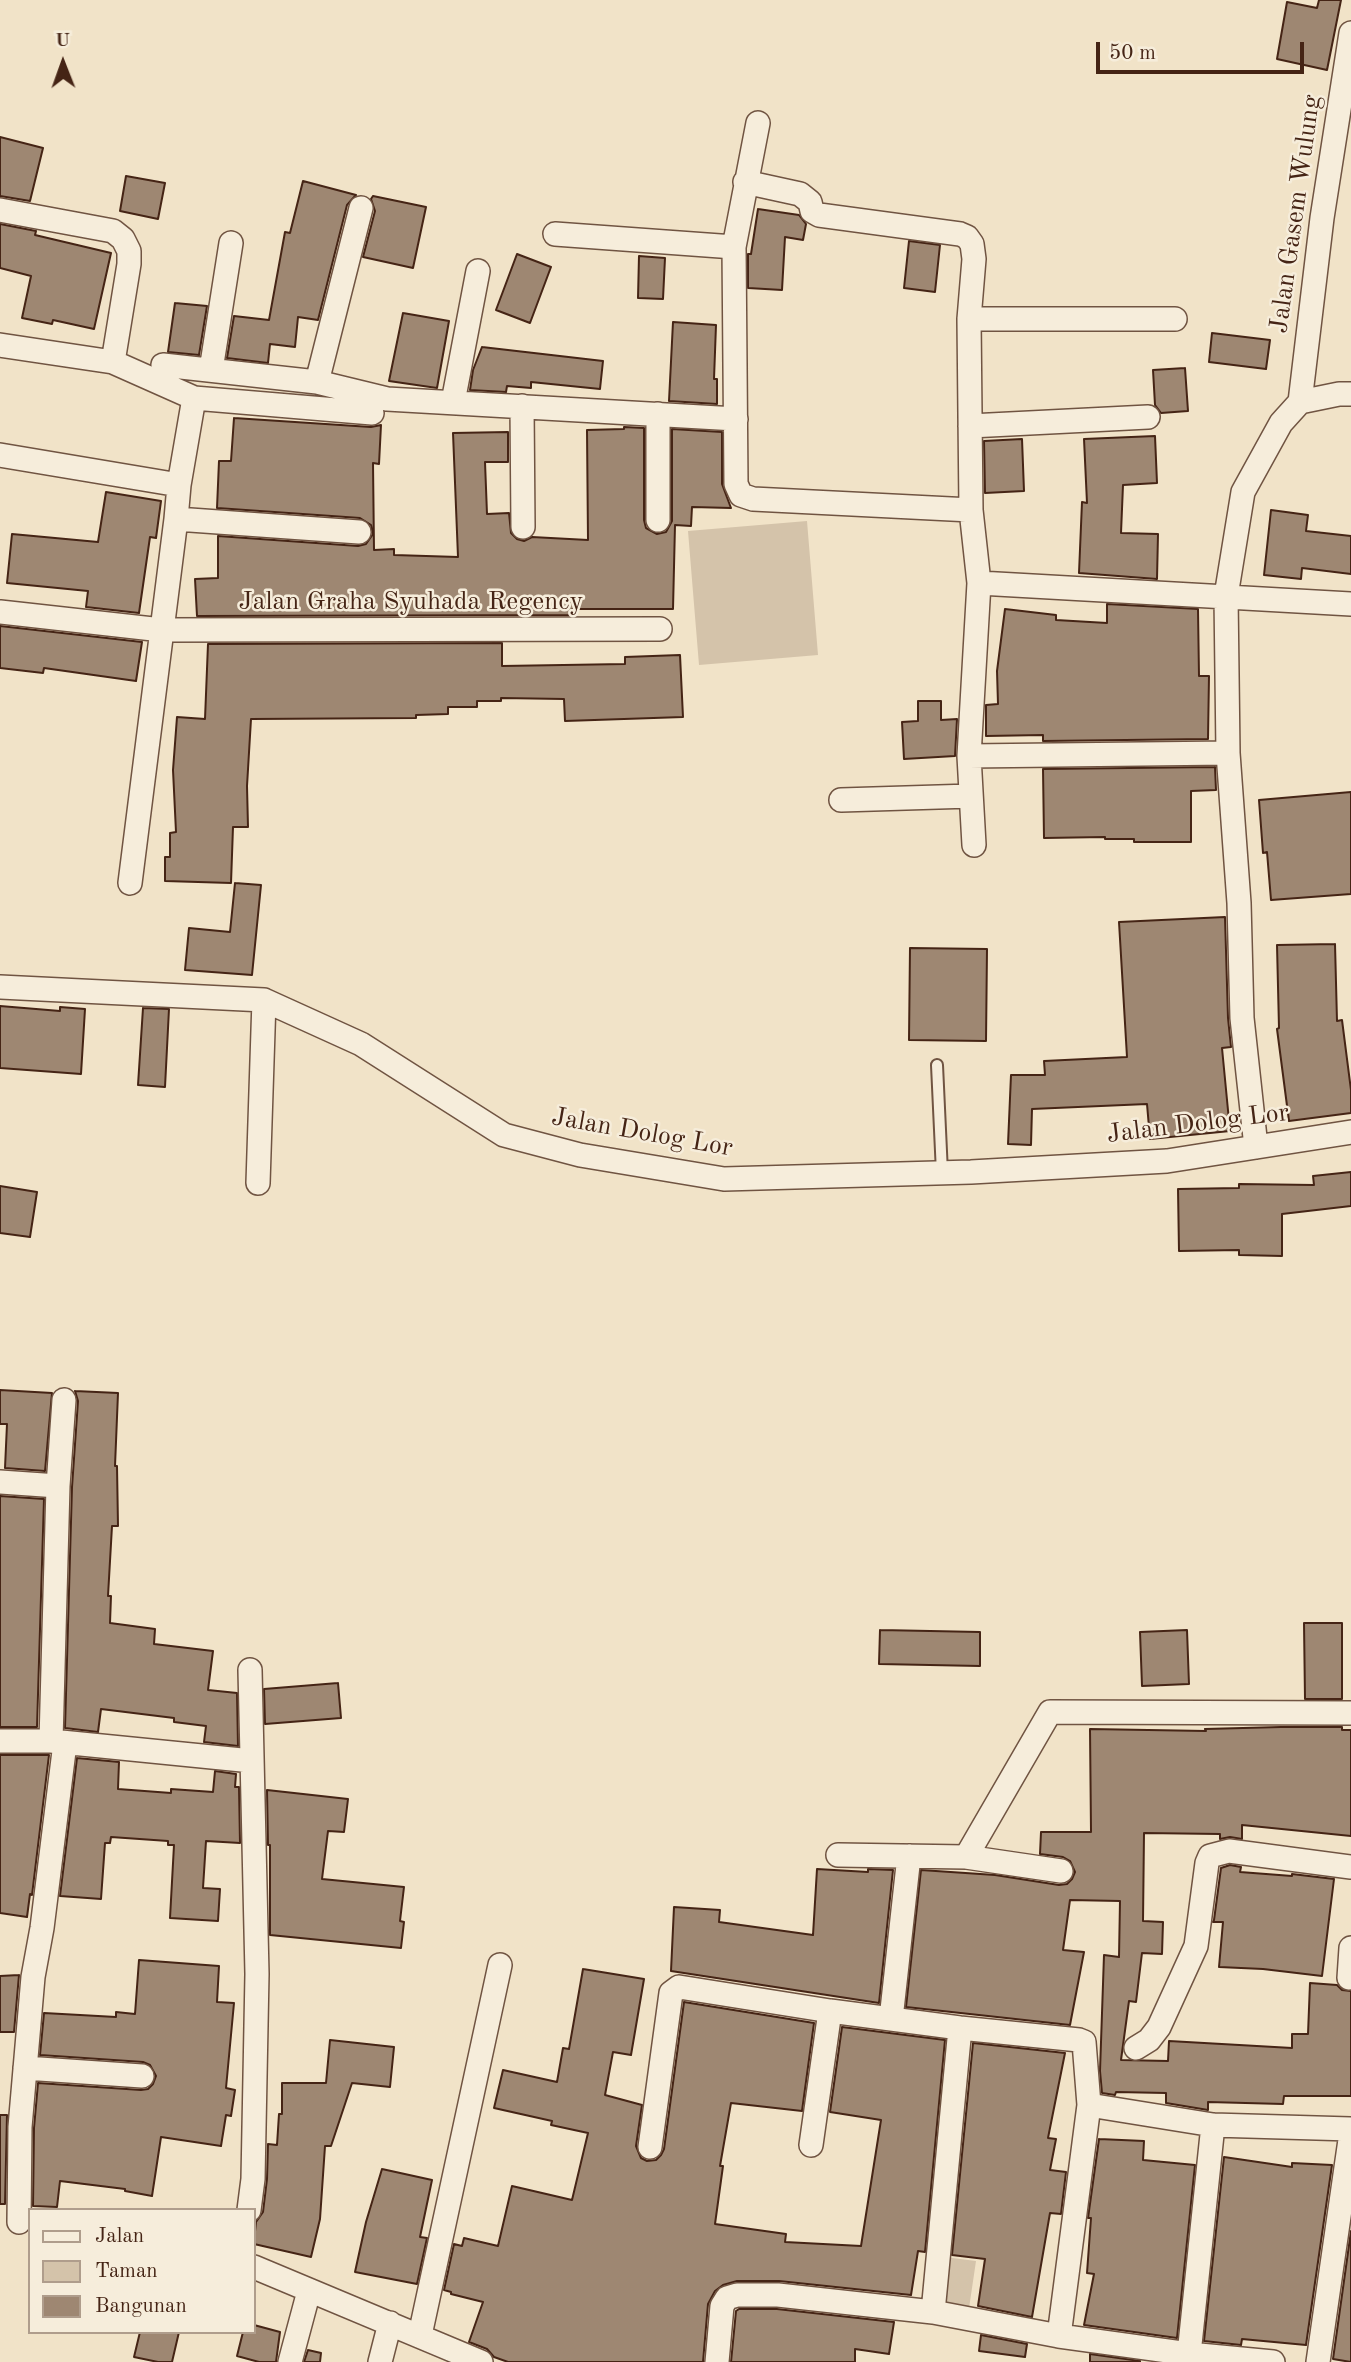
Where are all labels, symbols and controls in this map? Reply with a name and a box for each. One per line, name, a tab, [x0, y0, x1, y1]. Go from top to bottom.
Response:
north arrow	[28, 28, 98, 98]
scale bar	[1099, 28, 1307, 72]
text: U	[55, 32, 70, 51]
text: 50 m	[1109, 43, 1156, 64]
street label: Jalan Gasem Wulung	[1264, 93, 1328, 335]
street label: Jalan Graha Syuhada Regency	[239, 586, 583, 618]
street label: Jalan Dolog Lor	[1105, 1097, 1291, 1151]
street label: Jalan Dolog Lor	[549, 1102, 735, 1164]
legend	[28, 2208, 256, 2334]
text: Jalan	[95, 2226, 144, 2247]
text: Taman	[95, 2261, 158, 2282]
text: Bangunan	[95, 2296, 187, 2317]

